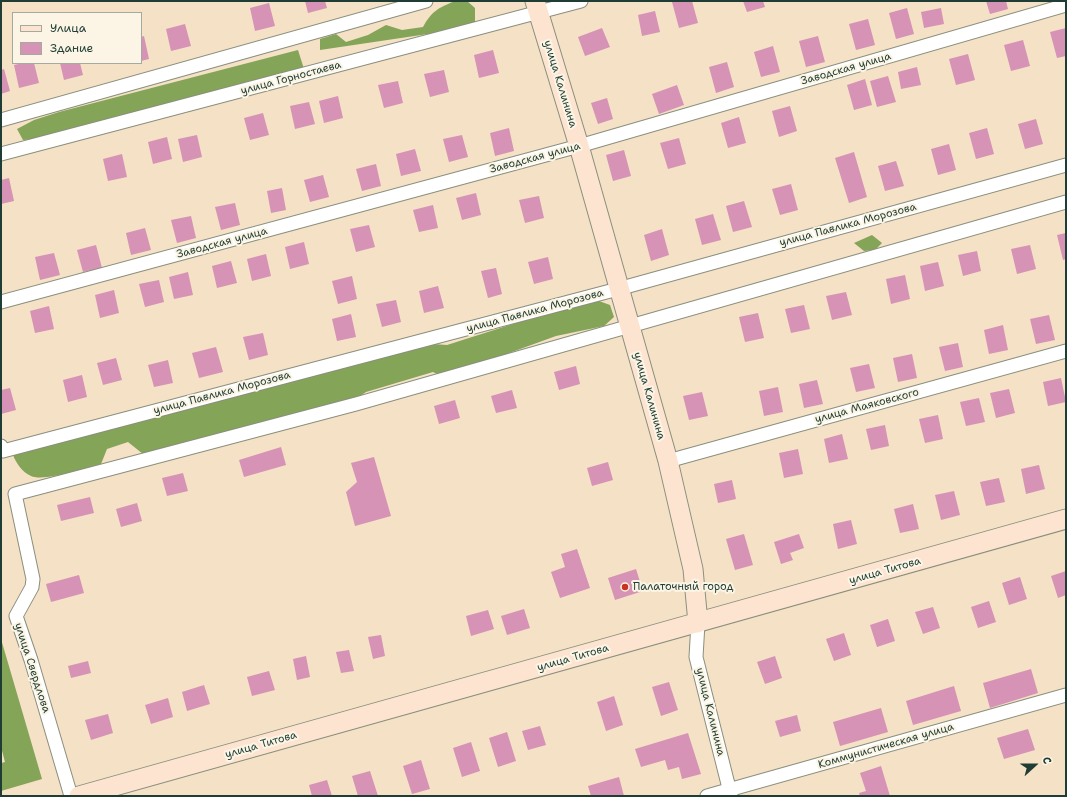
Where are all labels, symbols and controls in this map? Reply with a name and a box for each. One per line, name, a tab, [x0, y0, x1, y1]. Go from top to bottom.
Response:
legend	[12, 12, 142, 64]
text: Улица	[50, 20, 86, 36]
street label: улица Калинина	[540, 39, 580, 129]
text: Здание	[50, 40, 93, 56]
street label: Заводская улица	[799, 50, 893, 88]
street label: улица Горностаева	[239, 58, 343, 98]
street label: Заводская улица	[488, 140, 582, 176]
street label: улица Павлика Морозова	[778, 200, 918, 250]
street label: Заводская улица	[175, 225, 269, 261]
street label: улица Павлика Морозова	[465, 286, 605, 336]
street label: улица Калинина	[630, 351, 668, 441]
street label: улица Павлика Морозова	[152, 368, 292, 418]
street label: улица Маяковского	[813, 386, 921, 426]
street label: улица Титова	[848, 554, 922, 588]
place label: Палаточный город	[633, 580, 733, 594]
marker: Палаточный город	[620, 582, 630, 592]
street label: улица Свердлова	[11, 621, 53, 715]
street label: улица Титова	[536, 641, 610, 675]
street label: улица Калинина	[693, 666, 727, 758]
street label: Коммунистическая улица	[817, 720, 955, 772]
street label: улица Титова	[224, 728, 298, 762]
north arrow	[1015, 745, 1055, 785]
text: С	[1038, 755, 1055, 766]

